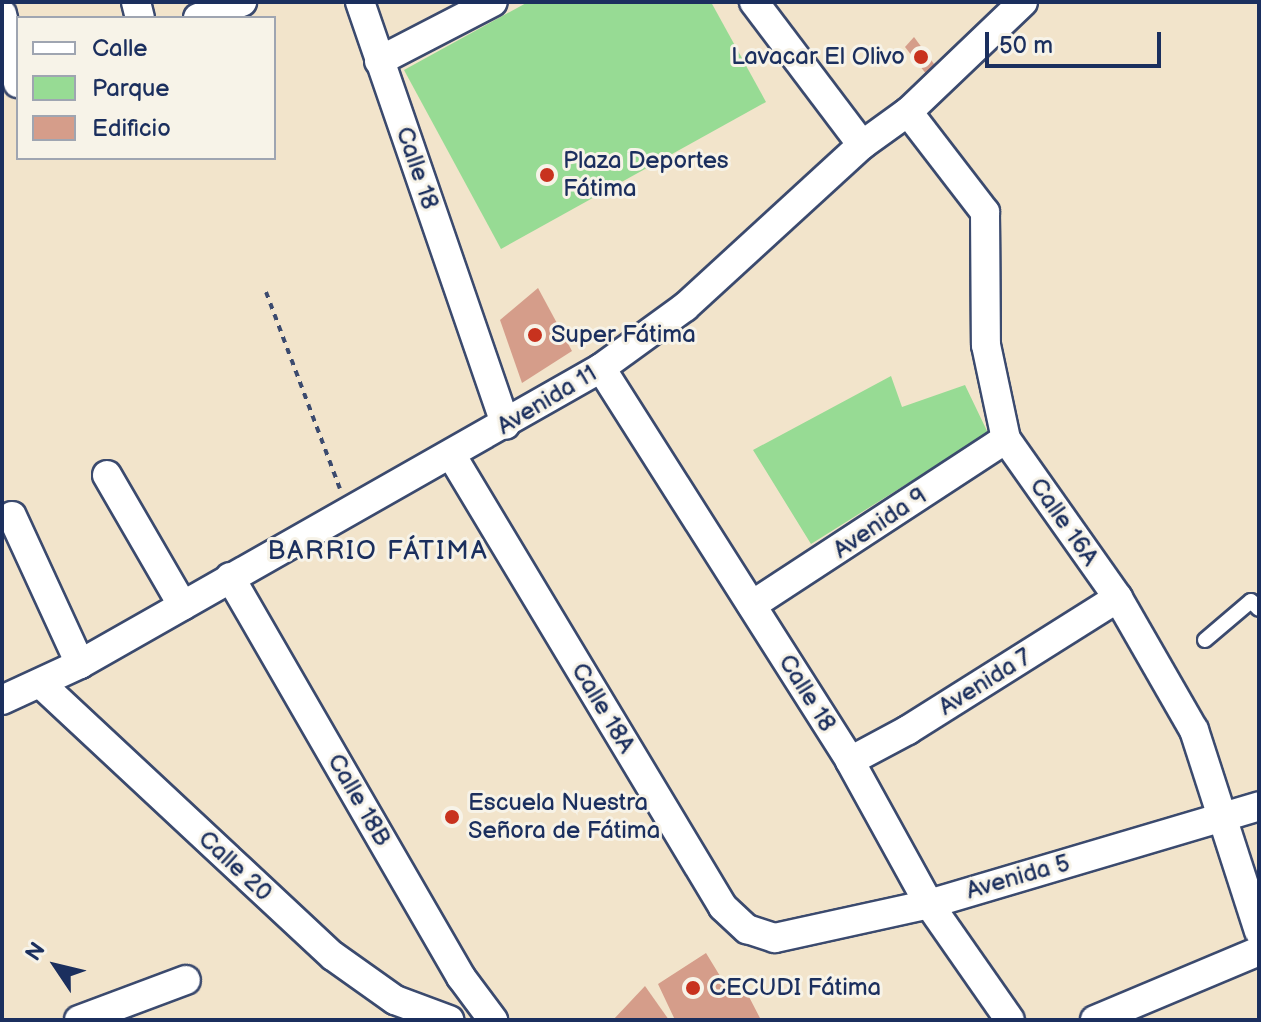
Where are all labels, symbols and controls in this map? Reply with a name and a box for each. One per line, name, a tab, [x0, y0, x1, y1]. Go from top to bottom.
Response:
legend	[16, 16, 276, 160]
scale bar	[989, 16, 1165, 66]
text: 50 m	[999, 31, 1053, 60]
text: Calle	[92, 34, 147, 63]
place label: Lavacar El Olivo	[731, 43, 905, 71]
marker: Lavacar El Olivo	[912, 48, 930, 66]
text: Parque	[92, 74, 170, 103]
text: Edificio	[92, 114, 171, 143]
street label: Calle 18	[390, 123, 444, 213]
place label: Plaza Deportes Fátima	[563, 147, 729, 203]
marker: Plaza Deportes Fátima	[538, 166, 556, 184]
place label: Super Fátima	[551, 321, 696, 349]
marker: Super Fátima	[526, 326, 544, 344]
street label: Avenida 11	[492, 359, 602, 441]
street label: Calle 16A	[1023, 473, 1105, 571]
street label: Avenida 9	[828, 481, 932, 565]
district label: BARRIO FÁTIMA	[267, 536, 489, 568]
street label: Avenida 7	[933, 642, 1037, 722]
street label: Calle 18	[772, 649, 842, 737]
street label: Calle 18A	[565, 658, 641, 758]
street label: Calle 18B	[321, 749, 397, 851]
place label: Escuela Nuestra Señora de Fátima	[468, 789, 660, 845]
marker: Escuela Nuestra Señora de Fátima	[443, 808, 461, 826]
street label: Calle 20	[192, 825, 278, 907]
street label: Avenida 5	[963, 849, 1073, 905]
north arrow	[16, 926, 96, 1006]
text: N	[20, 937, 52, 966]
place label: CECUDI Fátima	[709, 974, 881, 1002]
marker: CECUDI Fátima	[684, 979, 702, 997]

